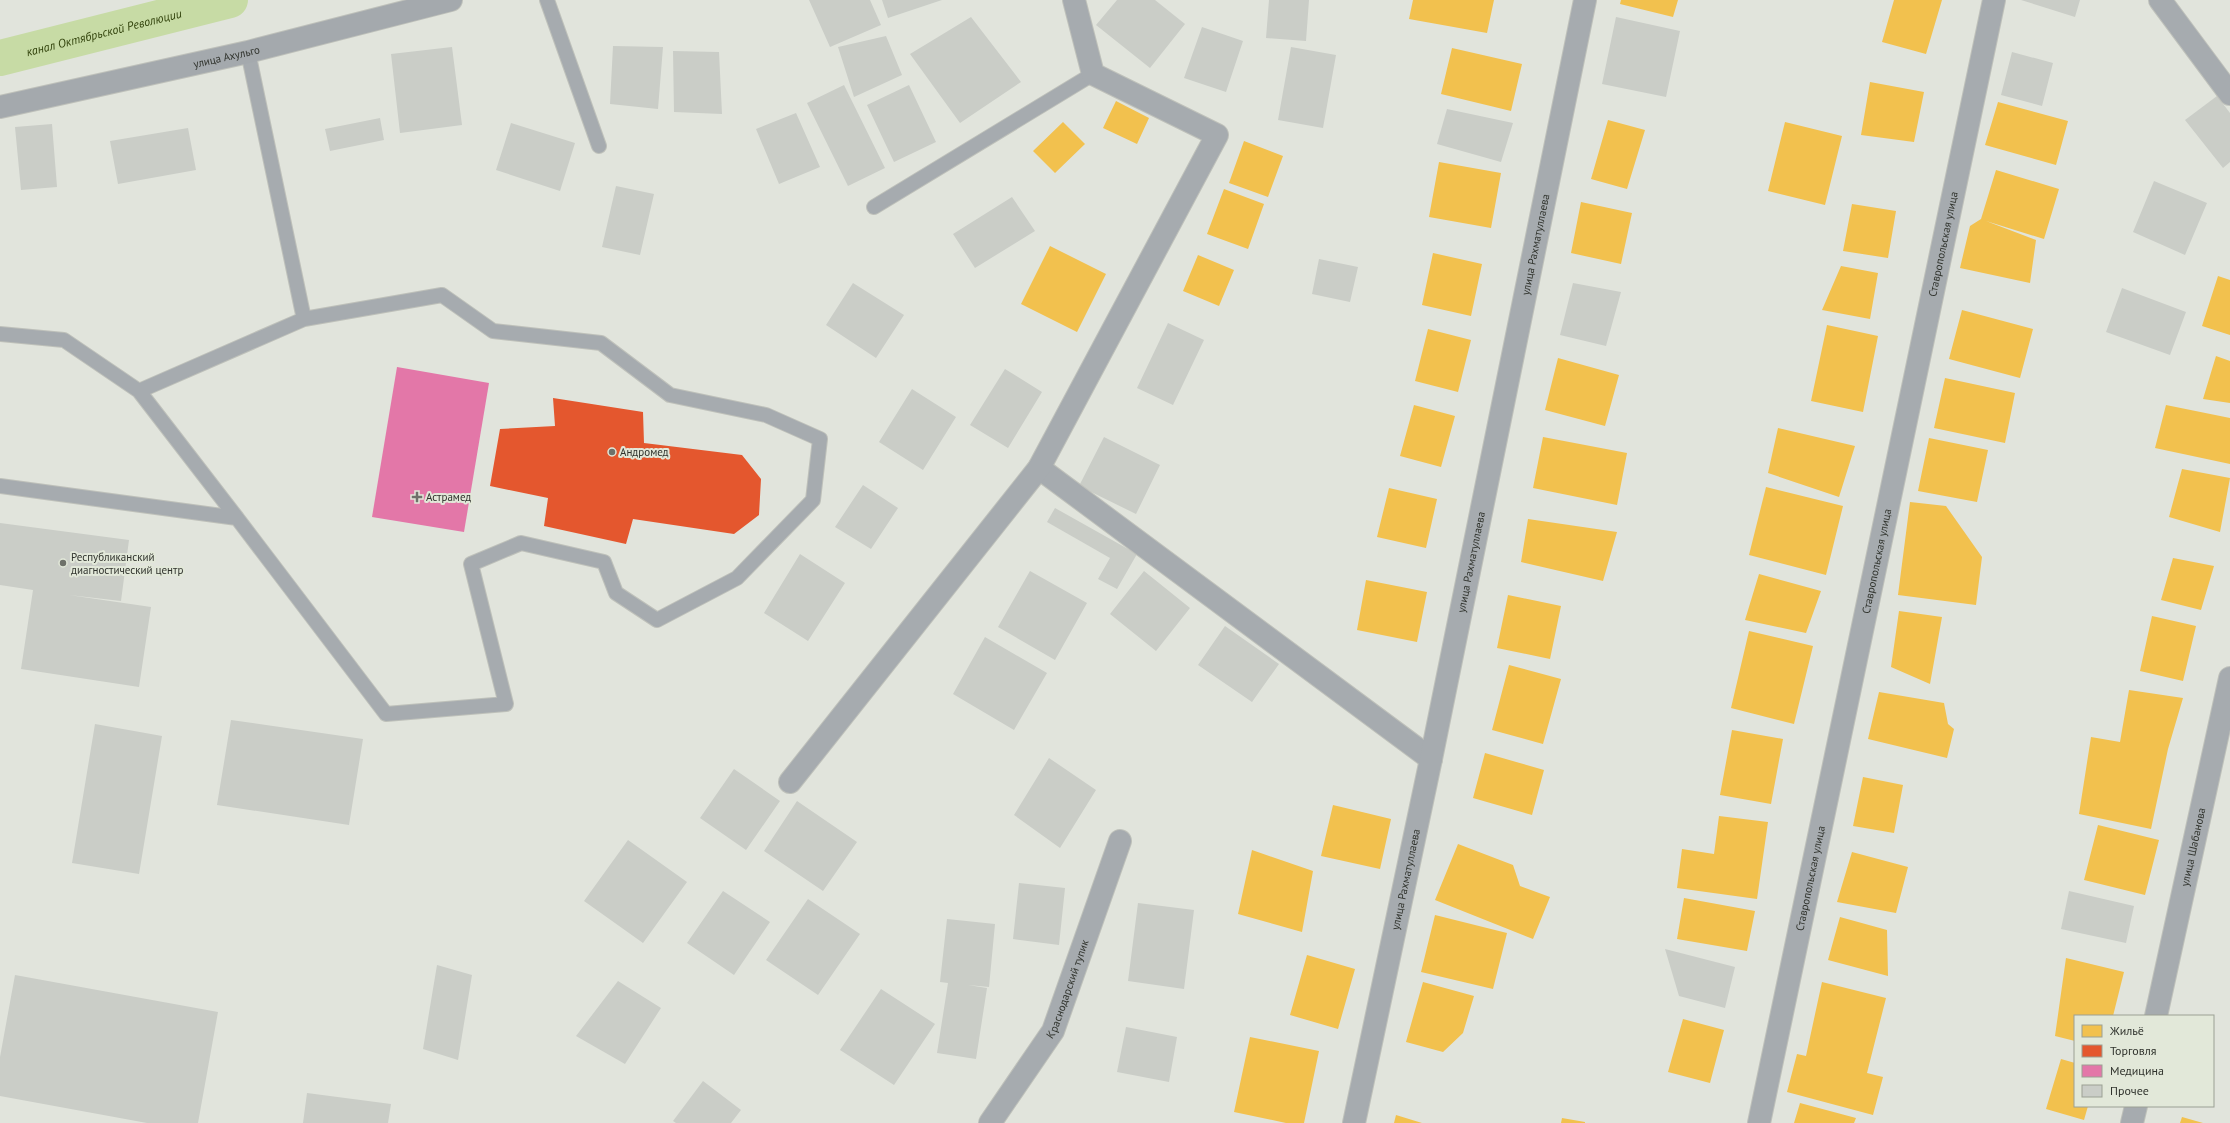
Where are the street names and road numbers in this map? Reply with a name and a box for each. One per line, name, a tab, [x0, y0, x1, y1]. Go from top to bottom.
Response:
street label: улица Ахульго	[192, 42, 261, 71]
street label: Ставропольская улица	[1925, 190, 1961, 298]
street label: улица Рахматуллаева	[1518, 193, 1552, 296]
street label: Ставропольская улица	[1859, 507, 1894, 615]
street label: улица Рахматуллаева	[1454, 510, 1488, 614]
street label: улица Шабанова	[2178, 806, 2208, 888]
street label: Ставропольская улица	[1792, 824, 1828, 932]
street label: улица Рахматуллаева	[1388, 828, 1423, 931]
street label: Краснодарский тупик	[1043, 937, 1092, 1041]

